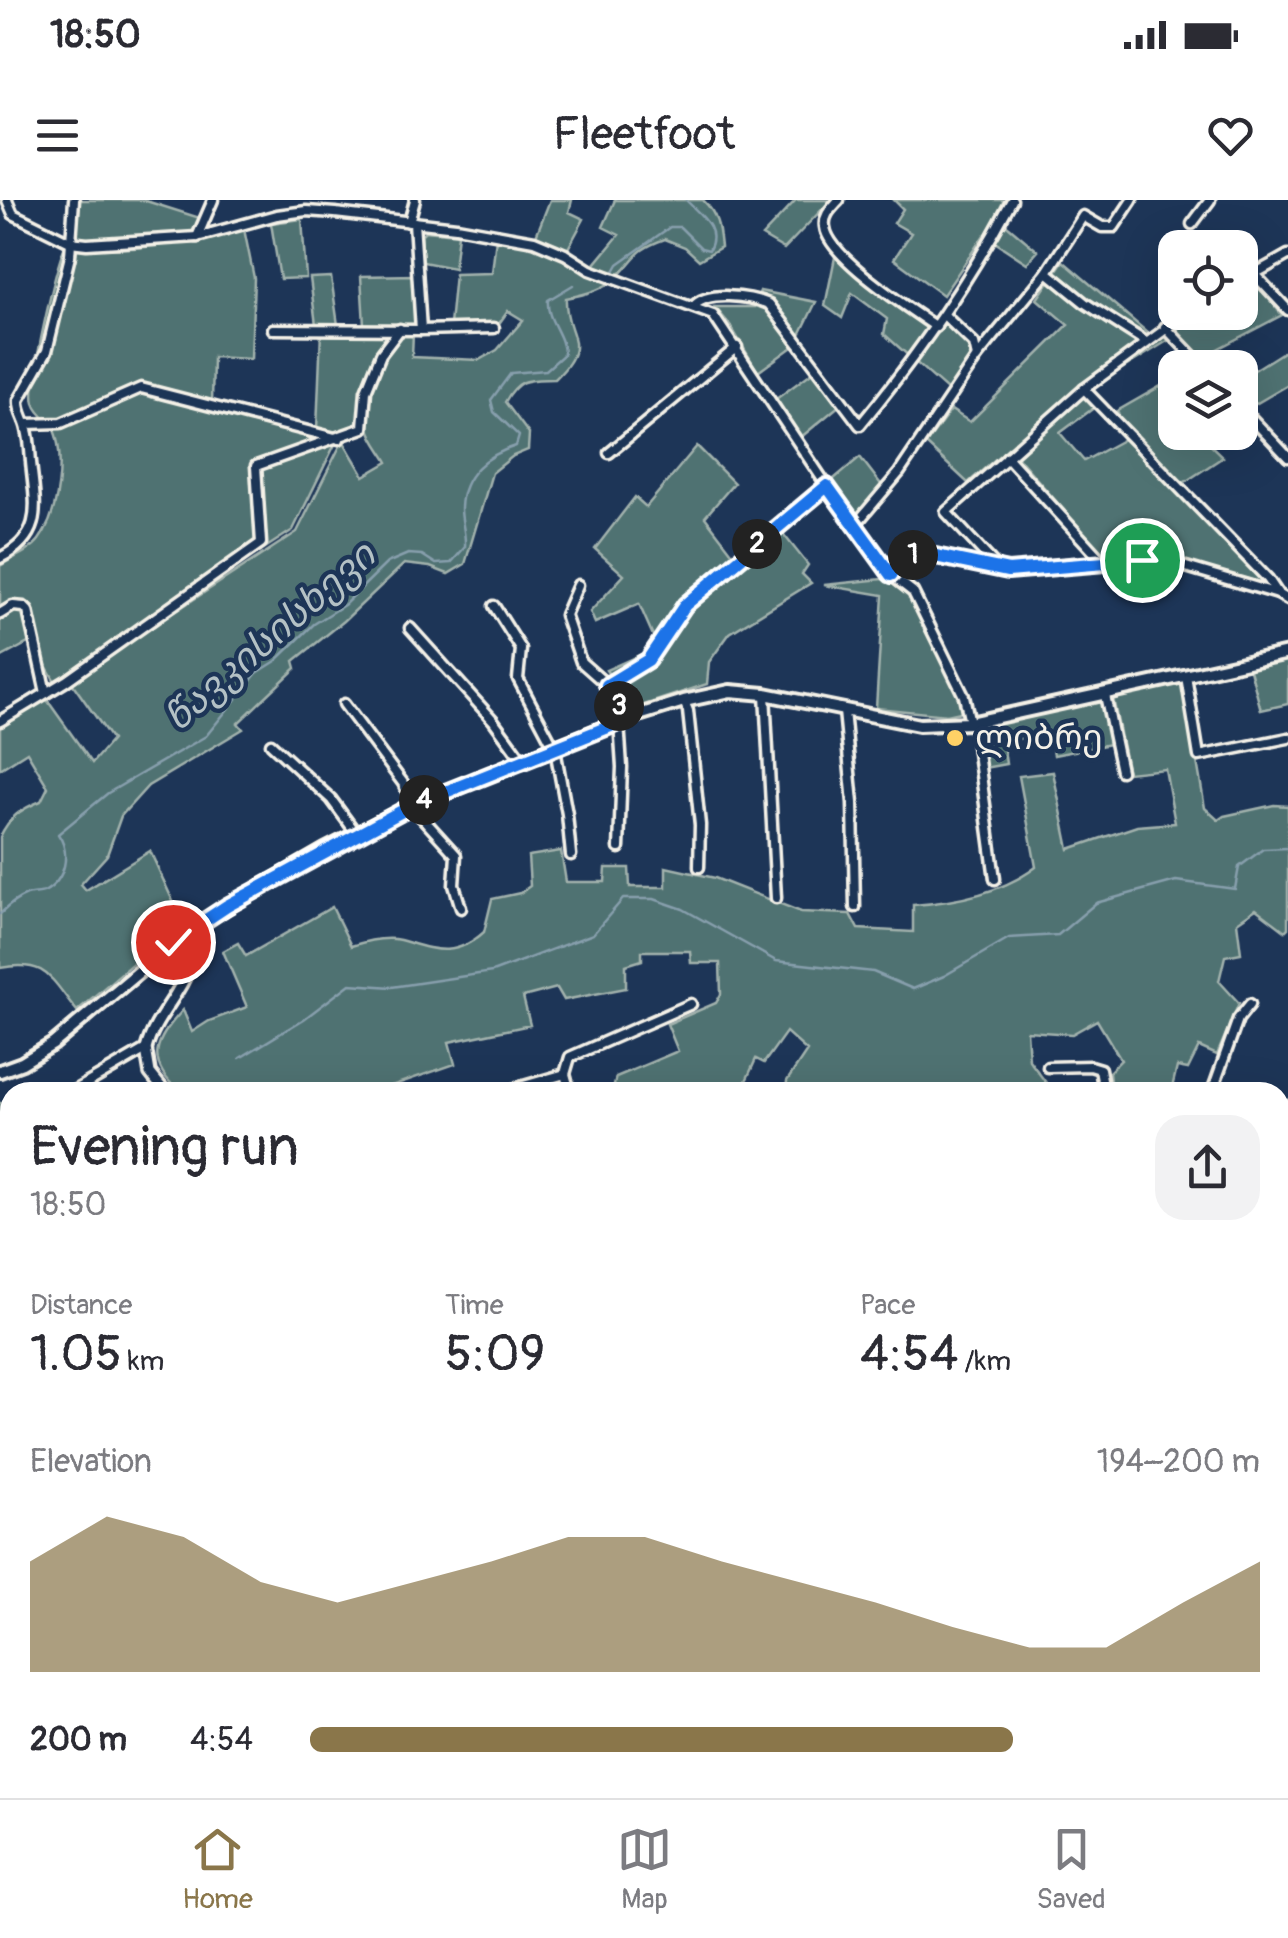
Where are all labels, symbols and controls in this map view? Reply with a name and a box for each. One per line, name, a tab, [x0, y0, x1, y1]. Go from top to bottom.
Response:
text: 18:50	[50, 11, 141, 59]
text: Fleetfoot	[553, 107, 735, 163]
icon: menu	[30, 108, 85, 163]
icon: heart	[1203, 108, 1258, 163]
map controls	[1158, 230, 1258, 450]
button: locate	[1158, 230, 1258, 330]
button: layers	[1158, 350, 1258, 450]
pin	[1100, 518, 1185, 603]
pin: 2	[732, 519, 782, 569]
text: 2	[749, 526, 765, 561]
pin: 1	[888, 530, 938, 580]
water label: წავკისისხევი	[154, 531, 387, 742]
icon: arrive	[1115, 533, 1170, 588]
text: 1	[908, 537, 918, 572]
pin: 3	[594, 681, 644, 731]
text: 3	[611, 688, 627, 723]
place label: ლიბრე	[975, 716, 1103, 760]
marker: ლიბრე	[944, 727, 966, 749]
pin: 4	[399, 775, 449, 825]
text: 4	[416, 782, 432, 817]
pin	[131, 900, 216, 985]
icon: check	[146, 915, 201, 970]
text: Evening run	[30, 1113, 299, 1182]
button: share	[1155, 1115, 1260, 1220]
text: 18:50	[30, 1185, 106, 1225]
text: Distance	[30, 1288, 132, 1323]
text: Time	[445, 1288, 504, 1323]
text: Pace	[860, 1288, 915, 1323]
text: 1.05	[30, 1323, 122, 1386]
text: 5:09	[445, 1323, 545, 1386]
text: 4:54	[860, 1323, 958, 1386]
text: km	[122, 1344, 164, 1379]
text: /km	[958, 1344, 1011, 1379]
text: Elevation	[30, 1442, 152, 1482]
text: 194–200 m	[1097, 1442, 1260, 1482]
text: 200 m	[30, 1720, 127, 1760]
text: 4:54	[190, 1720, 253, 1760]
tab: Home	[182, 1822, 253, 1917]
tab: Map	[617, 1822, 672, 1917]
tab: Saved	[1036, 1822, 1106, 1917]

